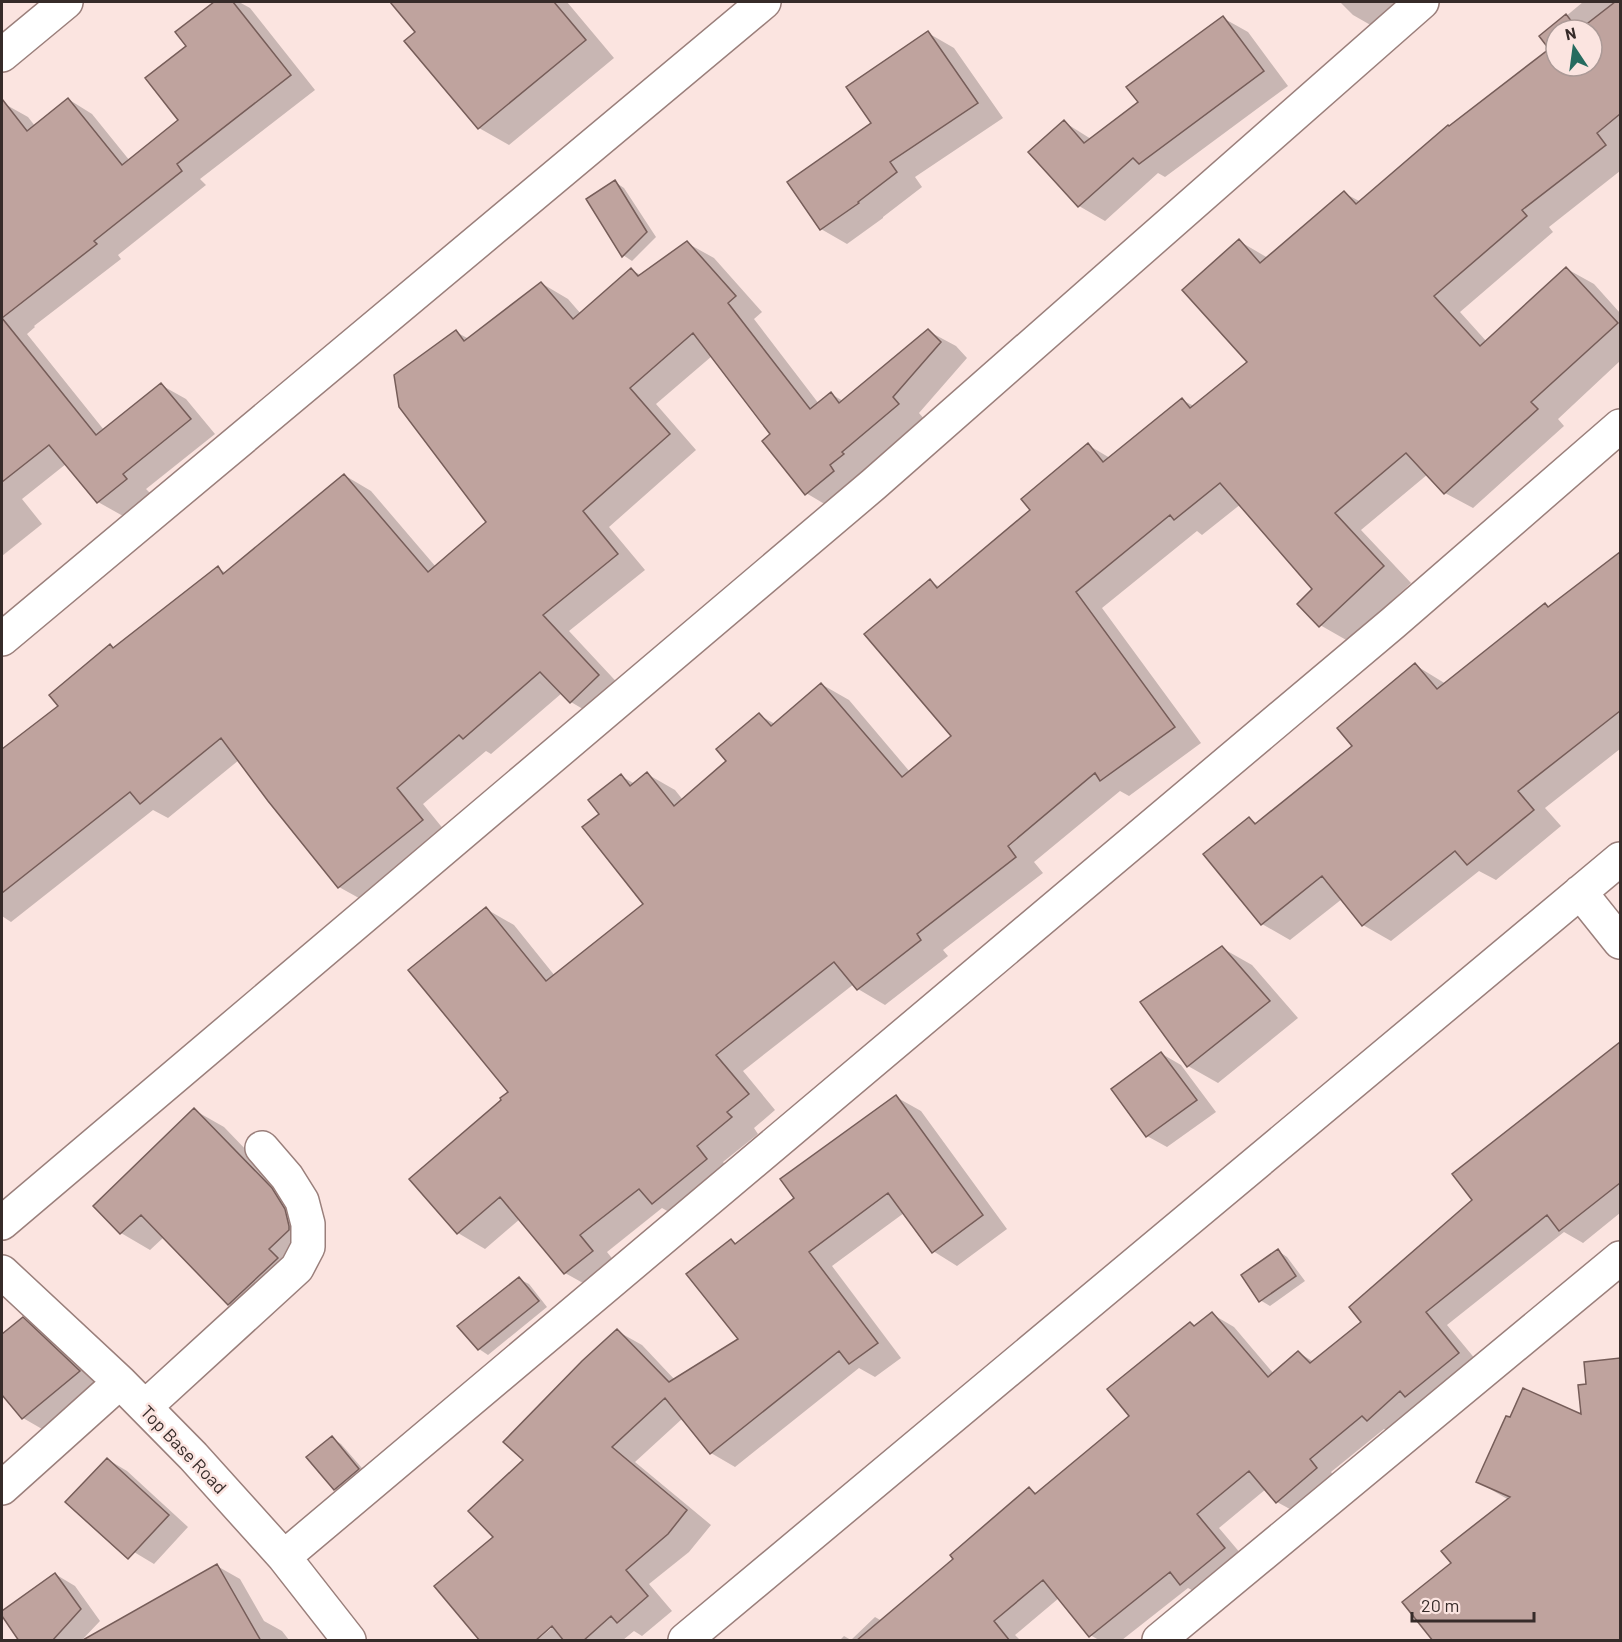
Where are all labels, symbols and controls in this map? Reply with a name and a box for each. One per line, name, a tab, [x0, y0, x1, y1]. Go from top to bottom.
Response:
north arrow	[1544, 18, 1604, 78]
text: N	[1563, 22, 1578, 43]
street label: Top Base Road	[136, 1400, 232, 1498]
scale bar	[1412, 1585, 1534, 1623]
text: 20 m	[1421, 1594, 1459, 1616]

